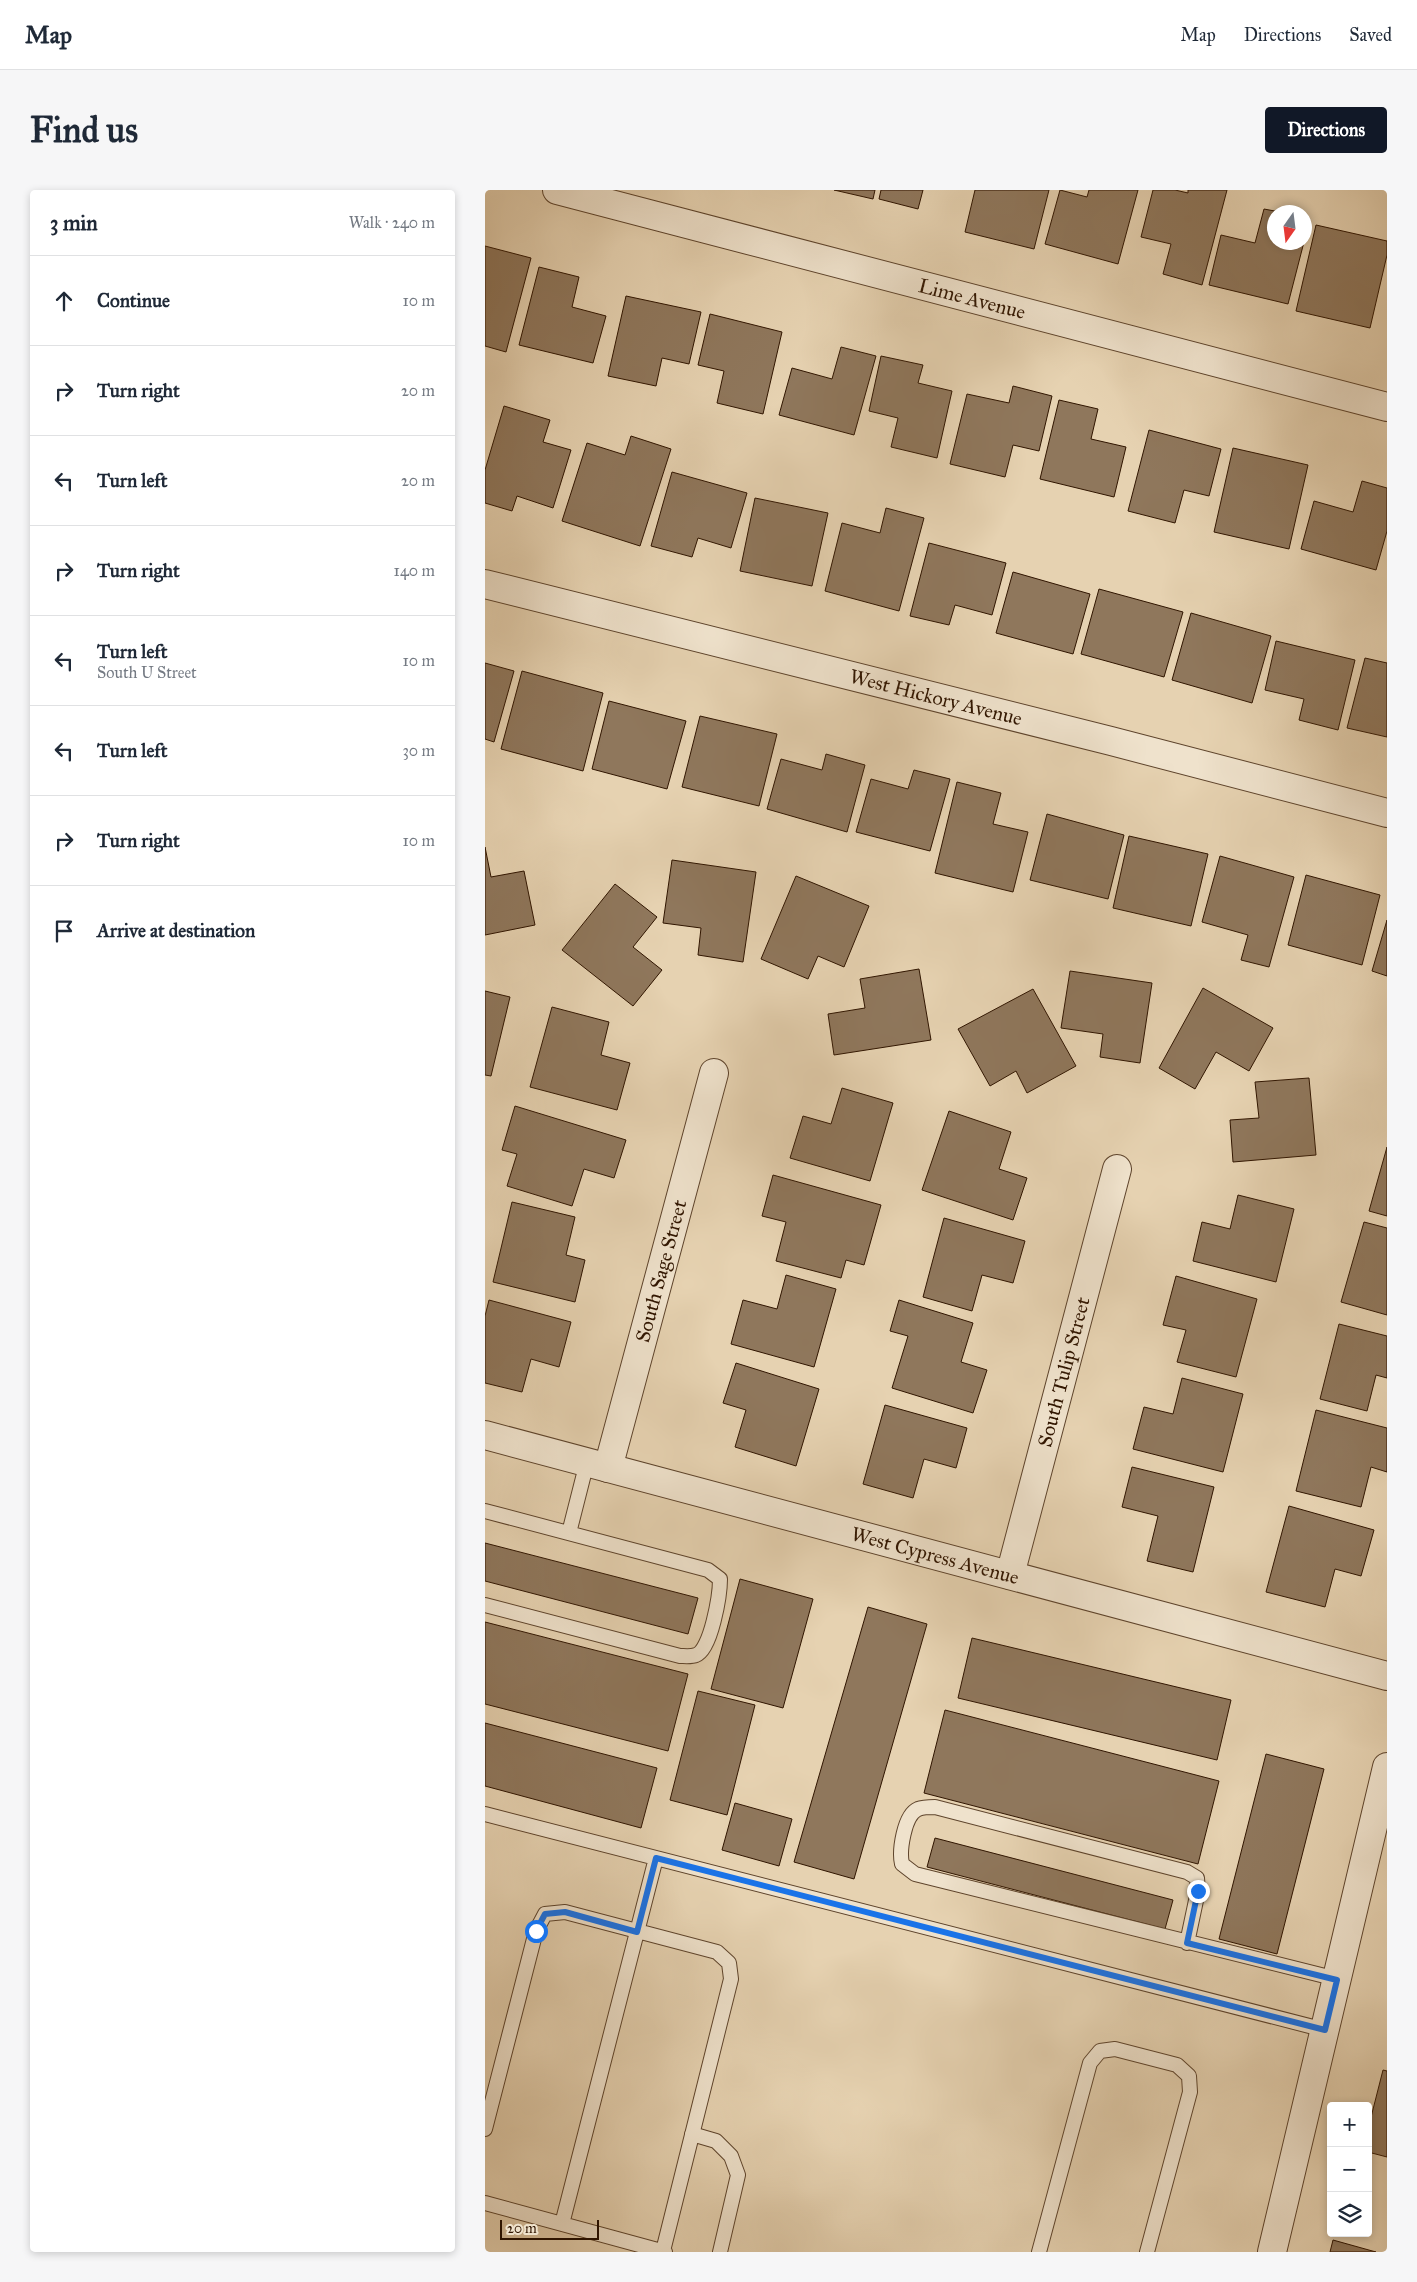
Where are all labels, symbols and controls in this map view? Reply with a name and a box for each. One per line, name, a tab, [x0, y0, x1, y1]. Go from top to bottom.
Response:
text: Map	[25, 20, 72, 50]
text: Map	[1180, 24, 1216, 46]
text: Directions	[1244, 24, 1321, 46]
text: Saved	[1349, 24, 1392, 46]
button: Directions	[1265, 107, 1387, 153]
text: Find us	[30, 109, 138, 152]
north arrow	[1267, 205, 1312, 250]
text: 3 min	[50, 210, 98, 236]
text: Walk · 240 m	[349, 213, 435, 232]
street label: Lime Avenue	[916, 273, 1028, 324]
icon: ahead	[50, 287, 78, 315]
text: Continue	[97, 289, 170, 312]
text: 10 m	[403, 291, 435, 310]
icon: right	[50, 377, 78, 405]
text: Turn right	[97, 379, 180, 402]
text: 20 m	[401, 381, 435, 400]
icon: left	[50, 467, 78, 495]
text: Turn left	[97, 469, 167, 492]
text: 20 m	[401, 471, 435, 490]
icon: right	[50, 557, 78, 585]
text: Turn right	[97, 559, 180, 582]
text: 140 m	[394, 561, 435, 580]
text: Turn left	[97, 640, 167, 663]
icon: left	[50, 647, 78, 675]
text: 10 m	[403, 651, 435, 670]
text: South U Street	[97, 663, 197, 682]
street label: West Hickory Avenue	[847, 664, 1025, 730]
icon: left	[50, 737, 78, 765]
text: Turn left	[97, 739, 167, 762]
text: 30 m	[402, 741, 435, 760]
icon: right	[50, 827, 78, 855]
text: Turn right	[97, 829, 180, 852]
text: 10 m	[403, 831, 435, 850]
icon: arrive	[50, 917, 78, 945]
text: Arrive at destination	[97, 919, 255, 942]
street label: South Sage Street	[630, 1197, 691, 1345]
street label: South Tulip Street	[1032, 1294, 1095, 1449]
street label: West Cypress Avenue	[849, 1521, 1022, 1589]
route end	[1187, 1880, 1210, 1903]
route start	[525, 1920, 548, 1943]
map controls	[1327, 2102, 1372, 2237]
button: +	[1327, 2102, 1372, 2147]
button: −	[1327, 2147, 1372, 2192]
button: layers	[1327, 2192, 1372, 2237]
scale bar	[500, 2217, 599, 2240]
text: 20 m	[507, 2220, 537, 2237]

